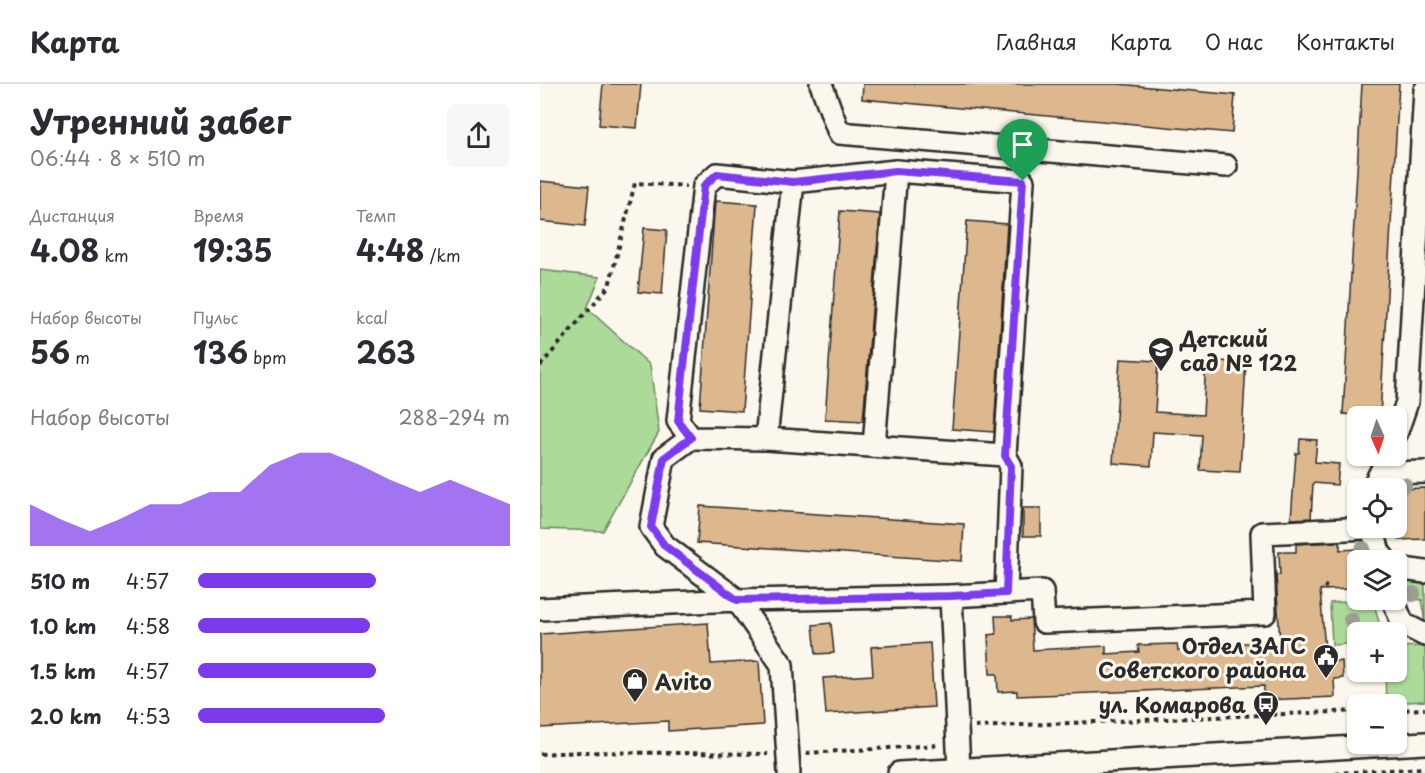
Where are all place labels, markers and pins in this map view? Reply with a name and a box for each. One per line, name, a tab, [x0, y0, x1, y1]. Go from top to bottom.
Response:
pin	[997, 119, 1048, 181]
place label: Детский сад № 122	[1179, 322, 1297, 378]
school or university icon: Детский сад № 122	[1146, 335, 1176, 373]
place label: Отдел ЗАГС Советского района	[1098, 629, 1306, 685]
public building icon: Отдел ЗАГС Советского района	[1311, 642, 1341, 680]
place label: Avito	[655, 665, 712, 697]
shop icon: Avito	[620, 666, 650, 704]
place label: ул. Комарова	[1099, 688, 1246, 720]
bus stop icon: ул. Комарова	[1251, 689, 1281, 727]

